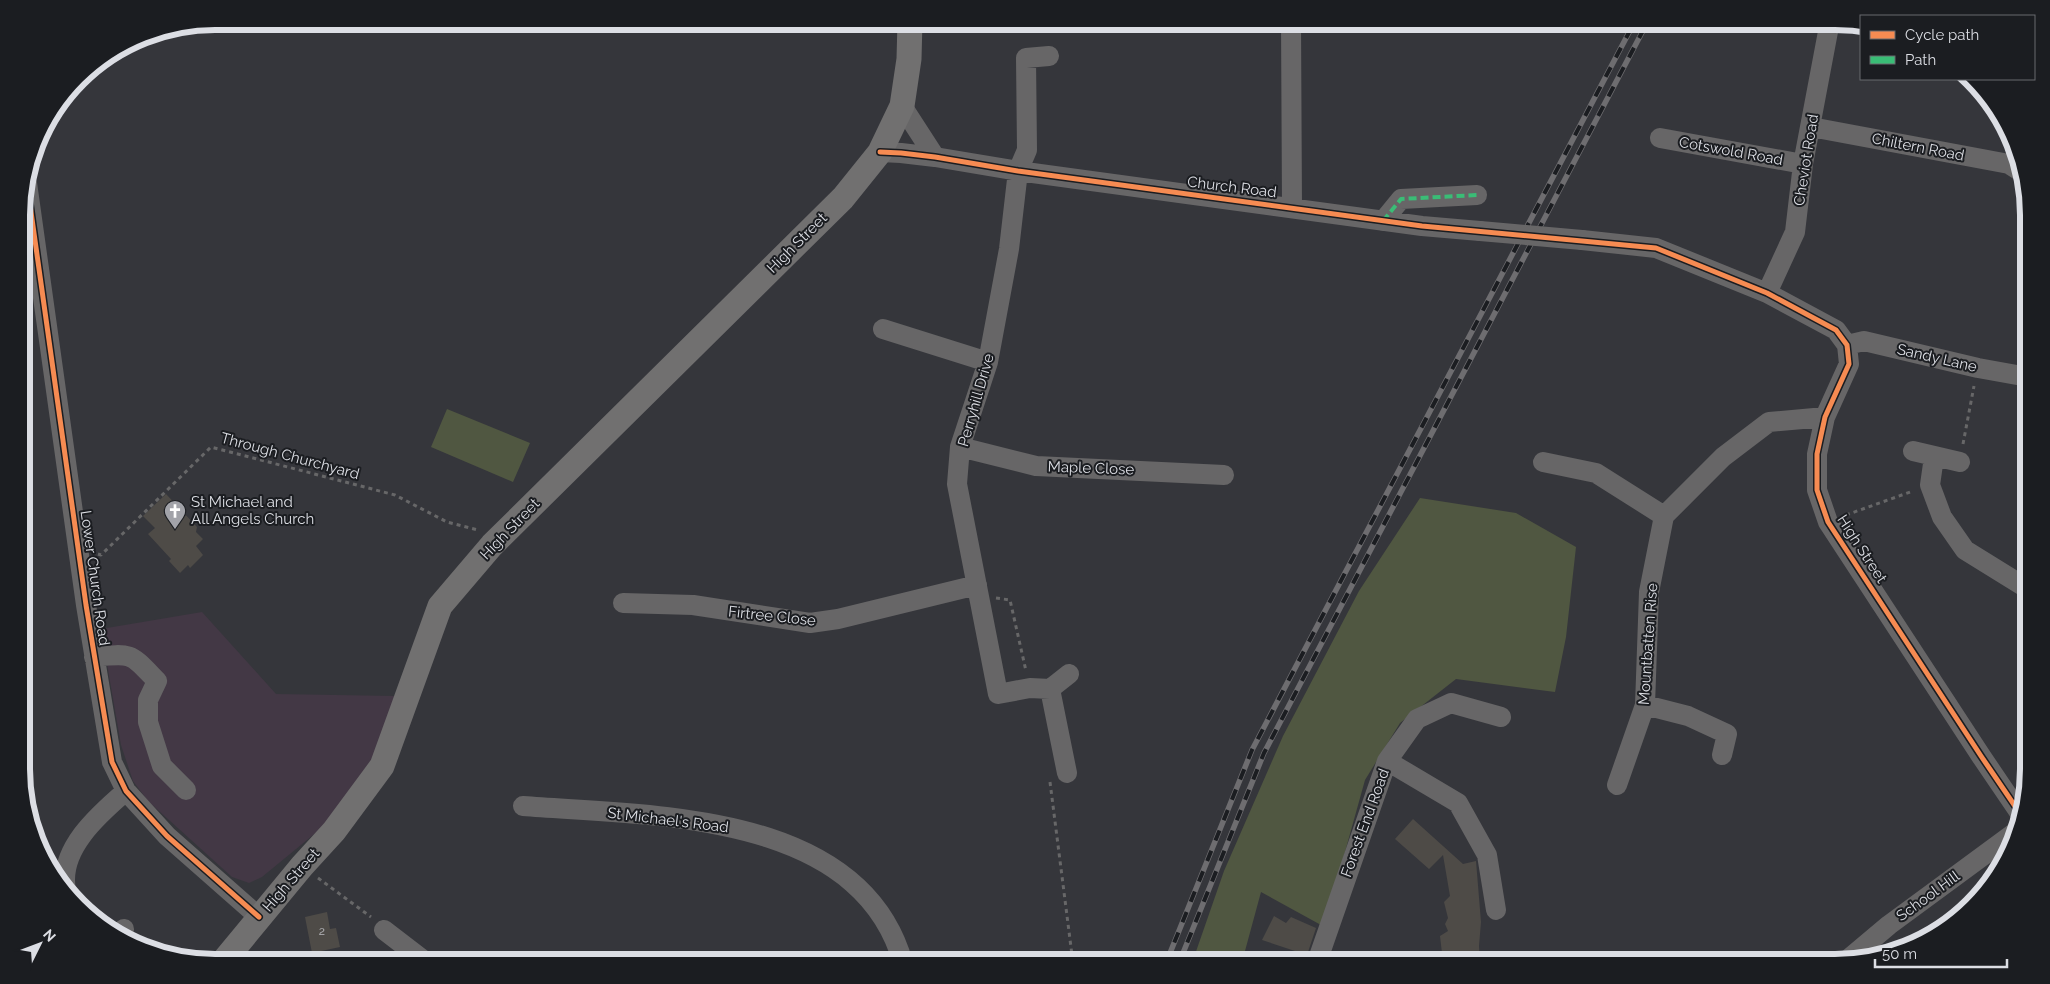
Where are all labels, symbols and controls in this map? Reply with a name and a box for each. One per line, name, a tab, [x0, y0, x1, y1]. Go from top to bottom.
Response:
legend	[1860, 15, 2035, 80]
text: Cycle path	[1905, 26, 1979, 44]
text: Path	[1905, 51, 1936, 69]
street label: Cheviot Road	[1790, 113, 1822, 207]
street label: Chiltern Road	[1870, 129, 1966, 165]
street label: Cotswold Road	[1678, 133, 1784, 169]
street label: Church Road	[1186, 173, 1278, 201]
street label: High Street	[763, 209, 831, 277]
street label: Sandy Lane	[1895, 340, 1979, 376]
street label: Perryhill Drive	[954, 351, 998, 449]
street label: Through Churchyard	[219, 429, 361, 483]
street label: Maple Close	[1047, 457, 1135, 479]
place label: St Michael and All Angels Church	[191, 493, 314, 528]
street label: High Street	[477, 495, 543, 563]
church icon: St Michael and All Angels Church	[163, 499, 187, 530]
street label: Lower Church Road	[77, 509, 113, 647]
street label: High Street	[1833, 511, 1891, 587]
street label: Mountbatten Rise	[1635, 582, 1661, 706]
street label: Firtree Close	[727, 602, 817, 630]
street label: Forest End Road	[1337, 766, 1393, 880]
street label: St Michael's Road	[606, 804, 730, 836]
street label: High Street	[259, 845, 323, 915]
street label: School Hill	[1893, 866, 1964, 925]
north arrow	[15, 919, 65, 969]
house number: 2	[319, 924, 325, 938]
text: N	[40, 926, 59, 945]
scale bar	[1875, 936, 2008, 968]
text: 50 m	[1882, 945, 1917, 963]

